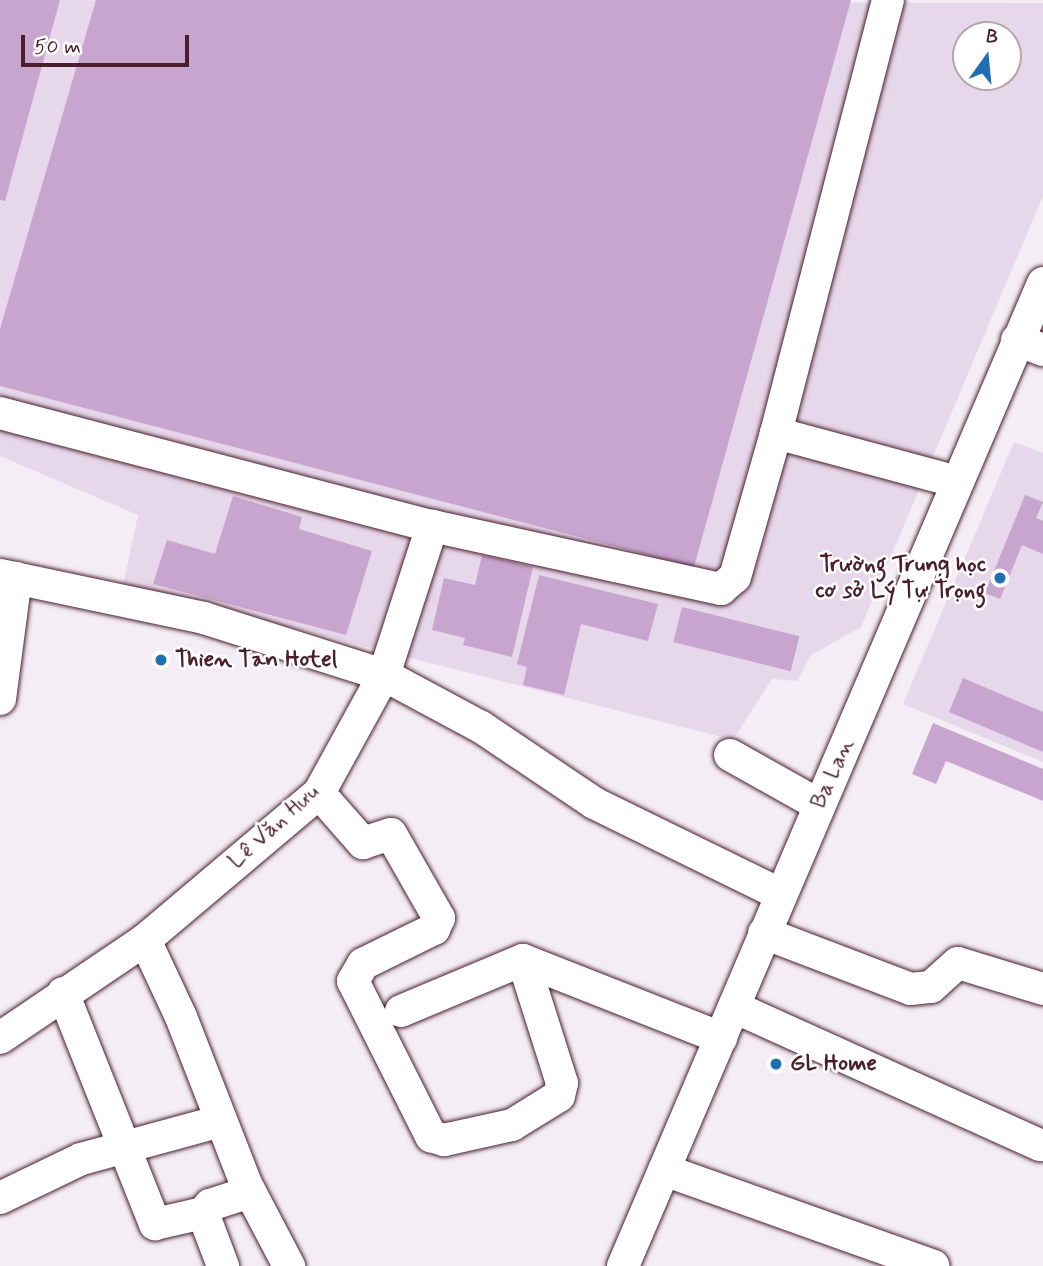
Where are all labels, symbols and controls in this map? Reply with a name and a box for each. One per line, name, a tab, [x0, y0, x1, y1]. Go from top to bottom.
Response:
scale bar	[24, 21, 192, 65]
north arrow	[952, 21, 1022, 91]
text: B	[983, 24, 1001, 51]
text: 50 m	[34, 33, 81, 61]
place label: Trường Trung học cơ sở Lý Tự Trọng	[815, 551, 986, 605]
marker: Trường Trung học cơ sở Lý Tự Trọng	[992, 570, 1008, 586]
place label: Thien Tan Hotel	[175, 646, 326, 674]
marker: Thien Tan Hotel	[153, 652, 169, 668]
street label: Ba Lan	[806, 736, 860, 812]
street label: Lê Văn Hưu	[222, 778, 326, 876]
place label: GL Home	[790, 1050, 881, 1078]
marker: GL Home	[768, 1056, 784, 1072]

